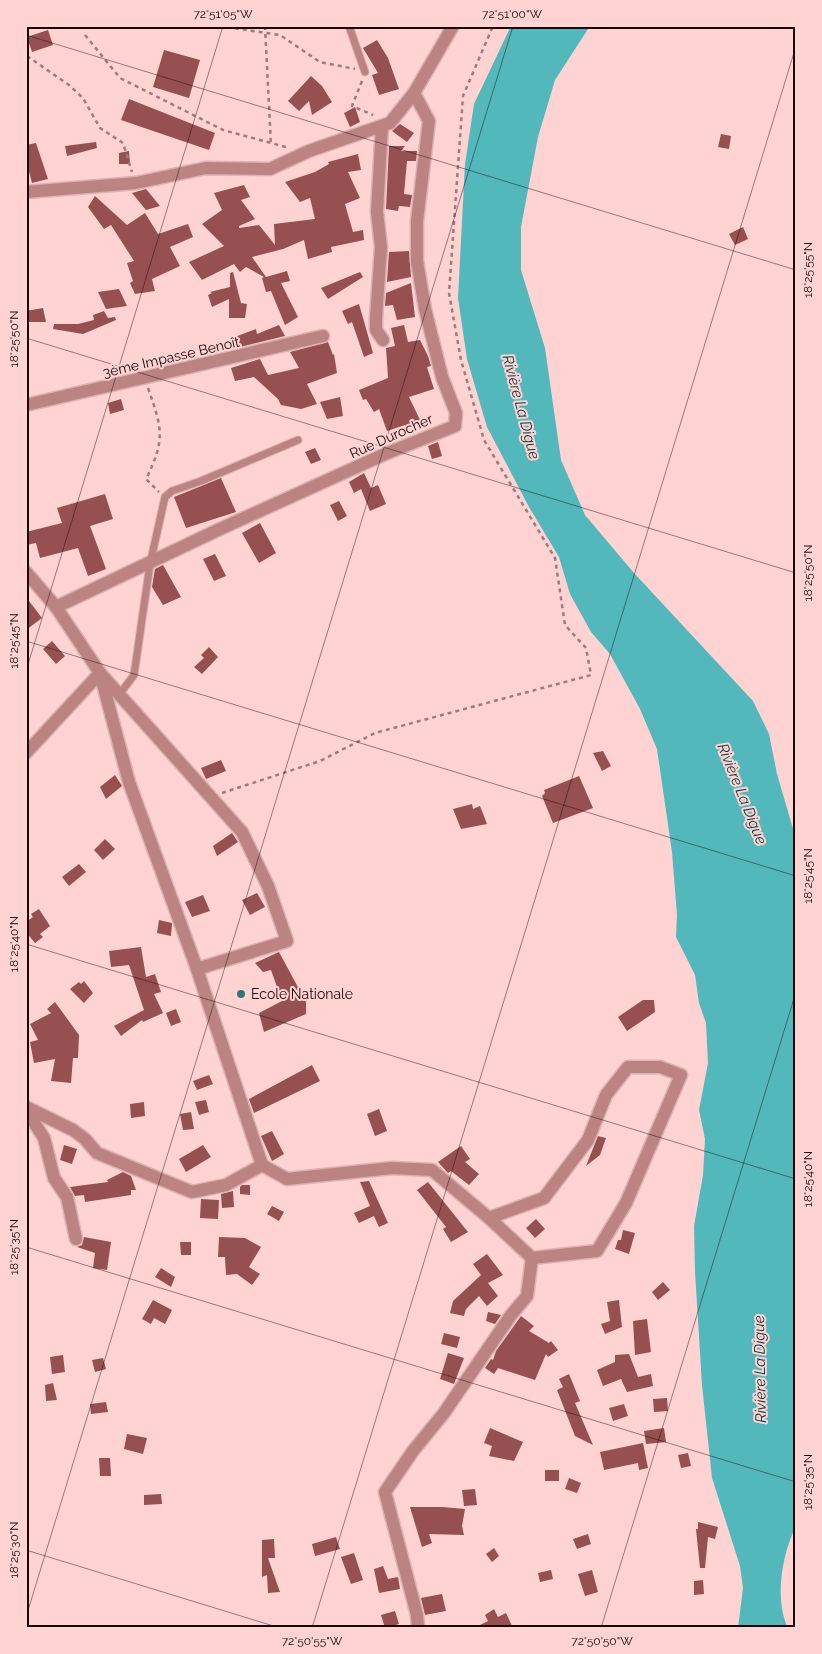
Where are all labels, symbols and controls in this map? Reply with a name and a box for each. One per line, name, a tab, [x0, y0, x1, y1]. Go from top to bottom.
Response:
text: 72°51'05"W	[193, 7, 253, 21]
text: 72°51'00"W	[482, 7, 542, 21]
text: 18°25'55"N	[801, 242, 815, 298]
text: 18°25'50"N	[7, 311, 21, 367]
street label: 3ème Impasse Benoît	[101, 333, 241, 381]
water label: Rivière La Digue	[498, 353, 544, 461]
street label: Rue Durocher	[347, 410, 435, 462]
text: 18°25'50"N	[801, 545, 815, 601]
text: 18°25'45"N	[7, 613, 21, 669]
water label: Rivière La Digue	[714, 741, 770, 847]
text: 18°25'45"N	[801, 848, 815, 904]
text: 18°25'40"N	[7, 916, 21, 972]
place label: Ecole Nationale	[251, 986, 353, 1002]
marker: Ecole Nationale	[235, 988, 247, 1000]
text: 18°25'40"N	[801, 1151, 815, 1207]
text: 18°25'35"N	[7, 1219, 21, 1275]
water label: Rivière La Digue	[750, 1315, 770, 1423]
text: 18°25'35"N	[801, 1454, 815, 1510]
text: 18°25'30"N	[7, 1522, 21, 1578]
text: 72°50'55"W	[282, 1634, 343, 1648]
text: 72°50'50"W	[571, 1634, 633, 1648]

